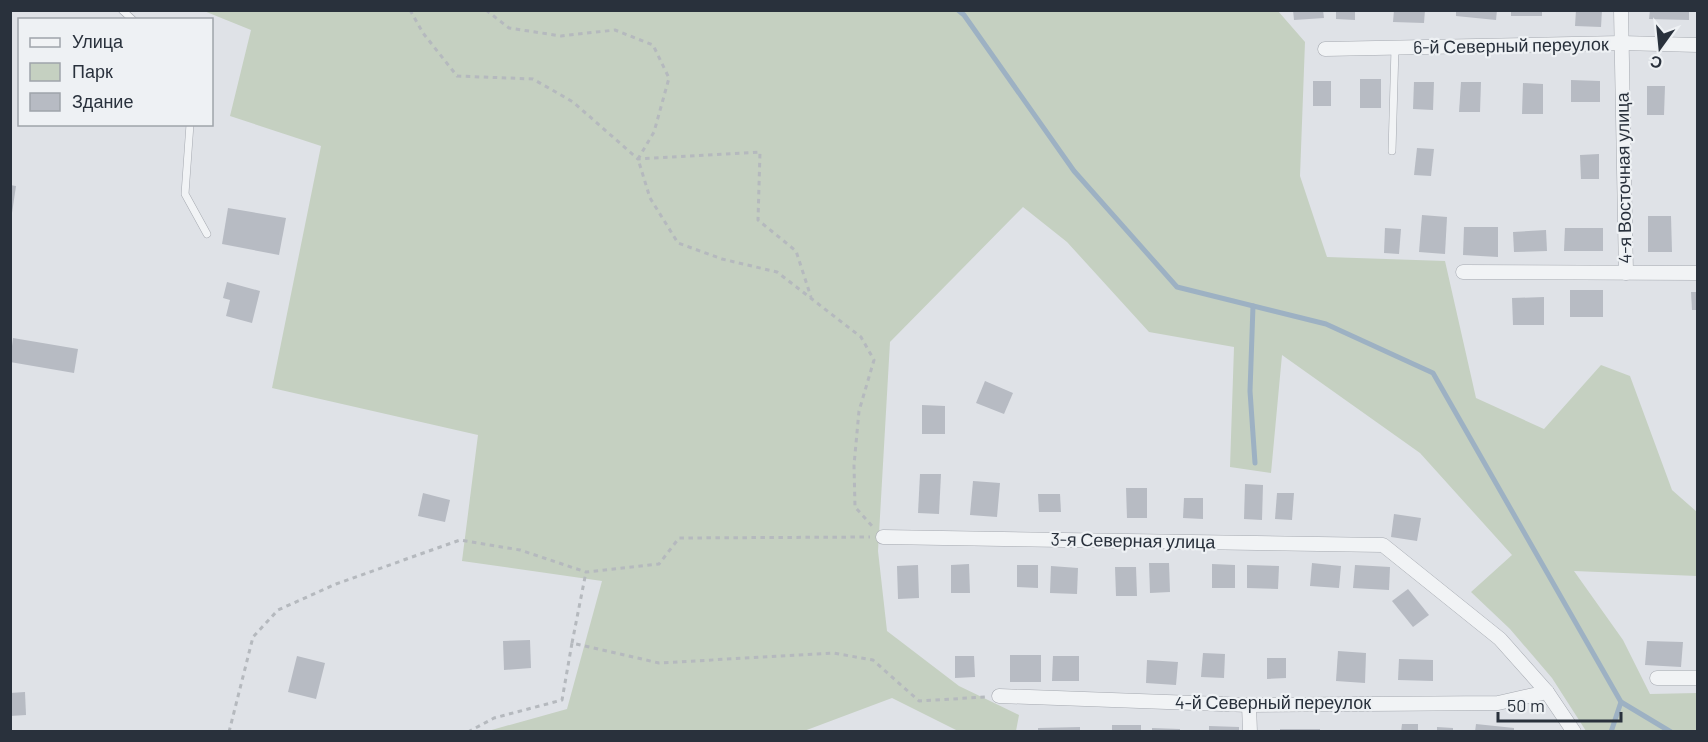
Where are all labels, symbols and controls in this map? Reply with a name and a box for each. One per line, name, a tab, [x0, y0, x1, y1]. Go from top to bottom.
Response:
legend	[18, 18, 213, 126]
north arrow	[1630, 18, 1690, 78]
text: Улица	[72, 30, 124, 52]
street label: 6-й Северный переулок	[1413, 32, 1609, 58]
text: С	[1648, 52, 1664, 74]
text: Парк	[72, 60, 113, 82]
text: Здание	[72, 90, 133, 112]
street label: 4-я Восточная улица	[1610, 91, 1635, 264]
street label: 3-я Северная улица	[1050, 528, 1217, 552]
scale bar	[1498, 685, 1621, 723]
street label: 4-й Северный переулок	[1175, 691, 1371, 713]
text: 50 m	[1507, 694, 1545, 716]

